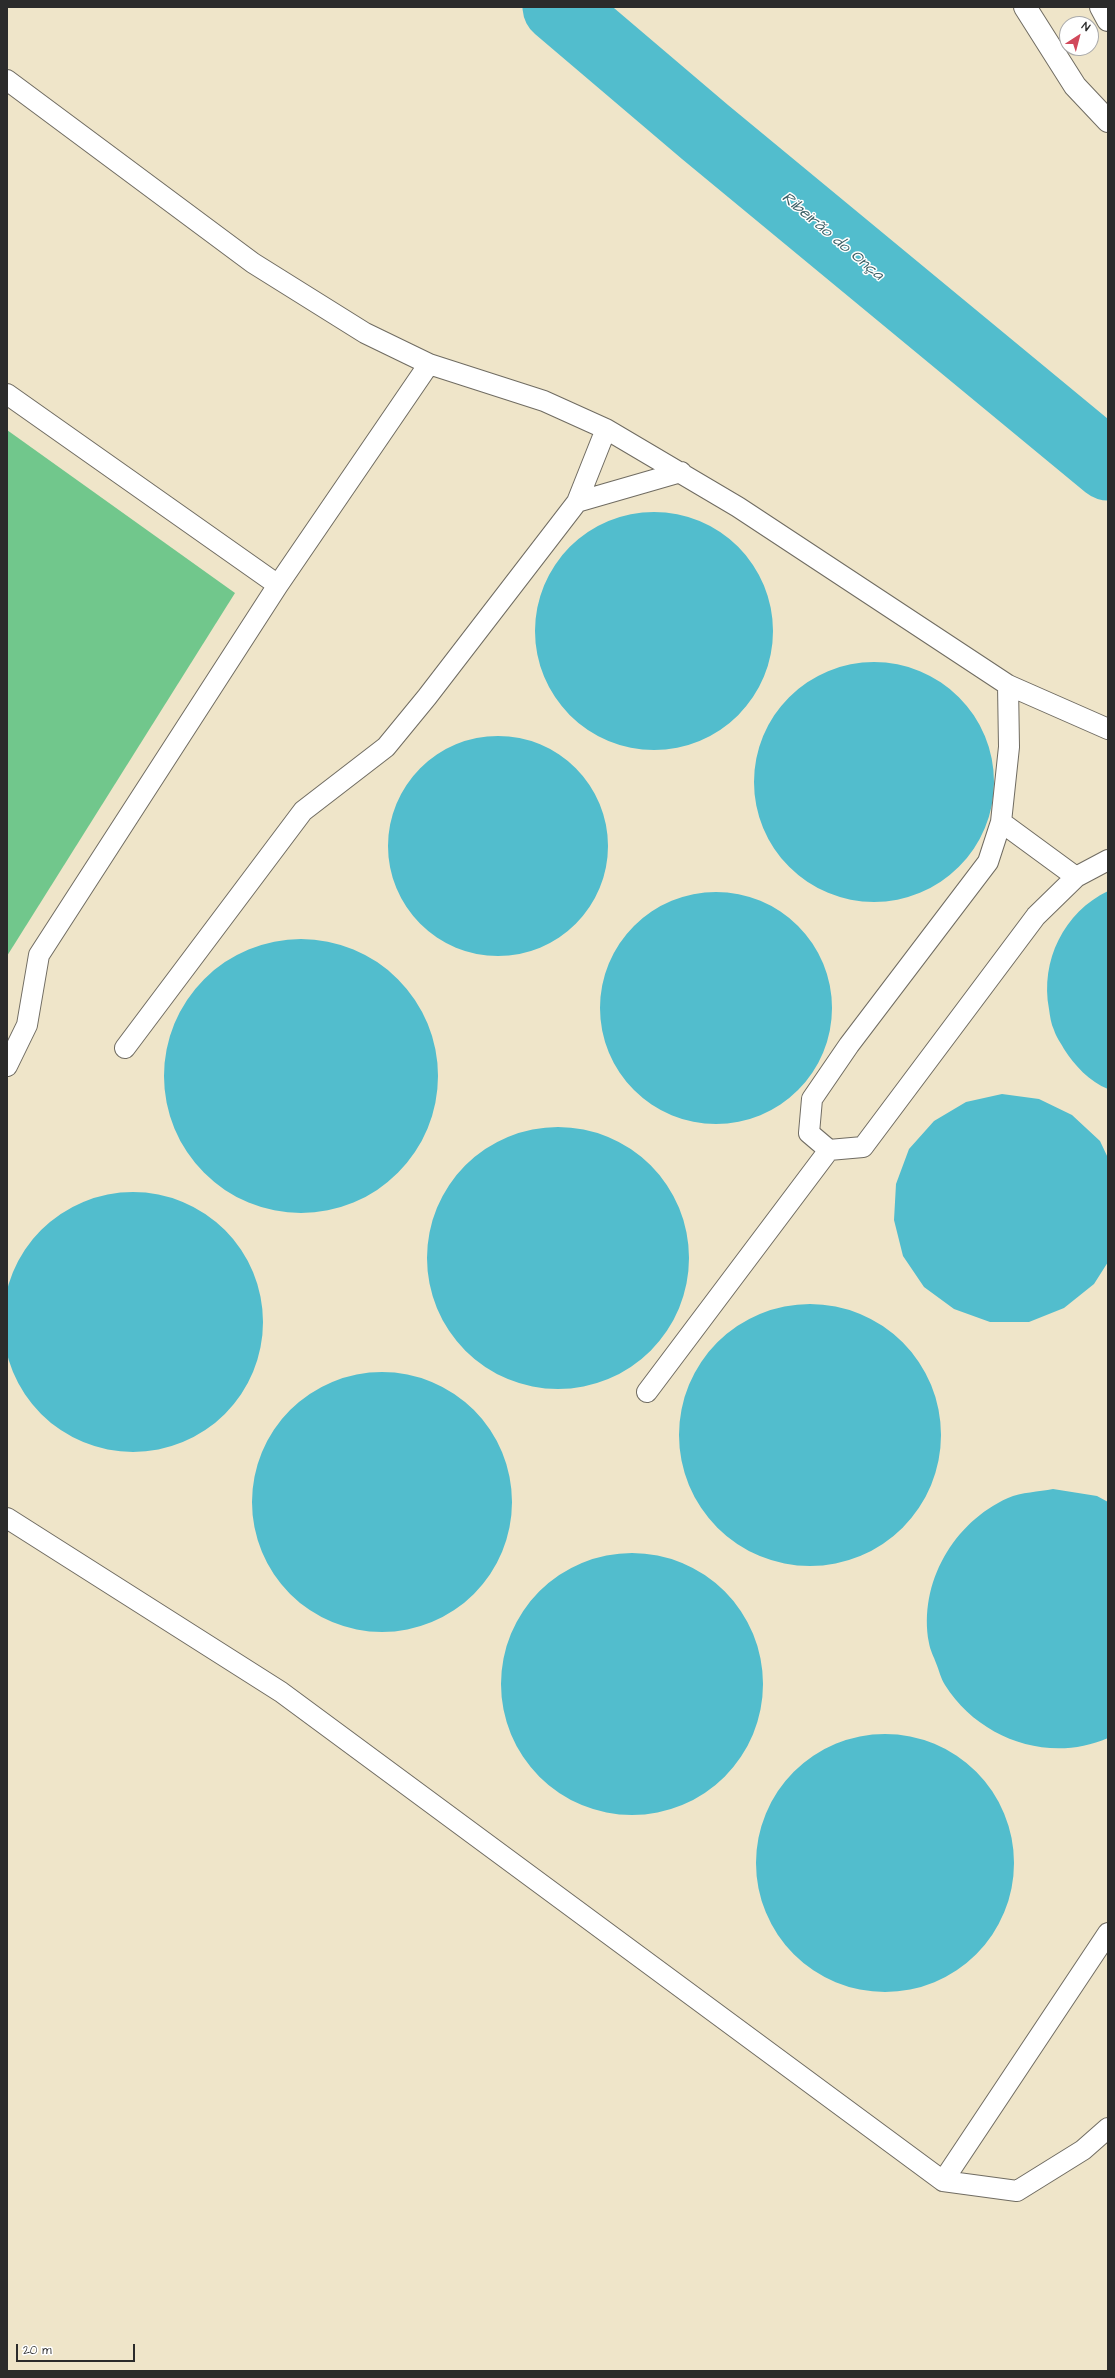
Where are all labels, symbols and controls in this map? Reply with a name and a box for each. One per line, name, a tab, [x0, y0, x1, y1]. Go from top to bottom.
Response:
north arrow	[1059, 16, 1099, 56]
text: N	[1079, 19, 1093, 35]
water label: Ribeirão do Onça	[777, 189, 887, 285]
scale bar	[18, 2336, 137, 2362]
text: 20 m	[23, 2342, 52, 2359]

